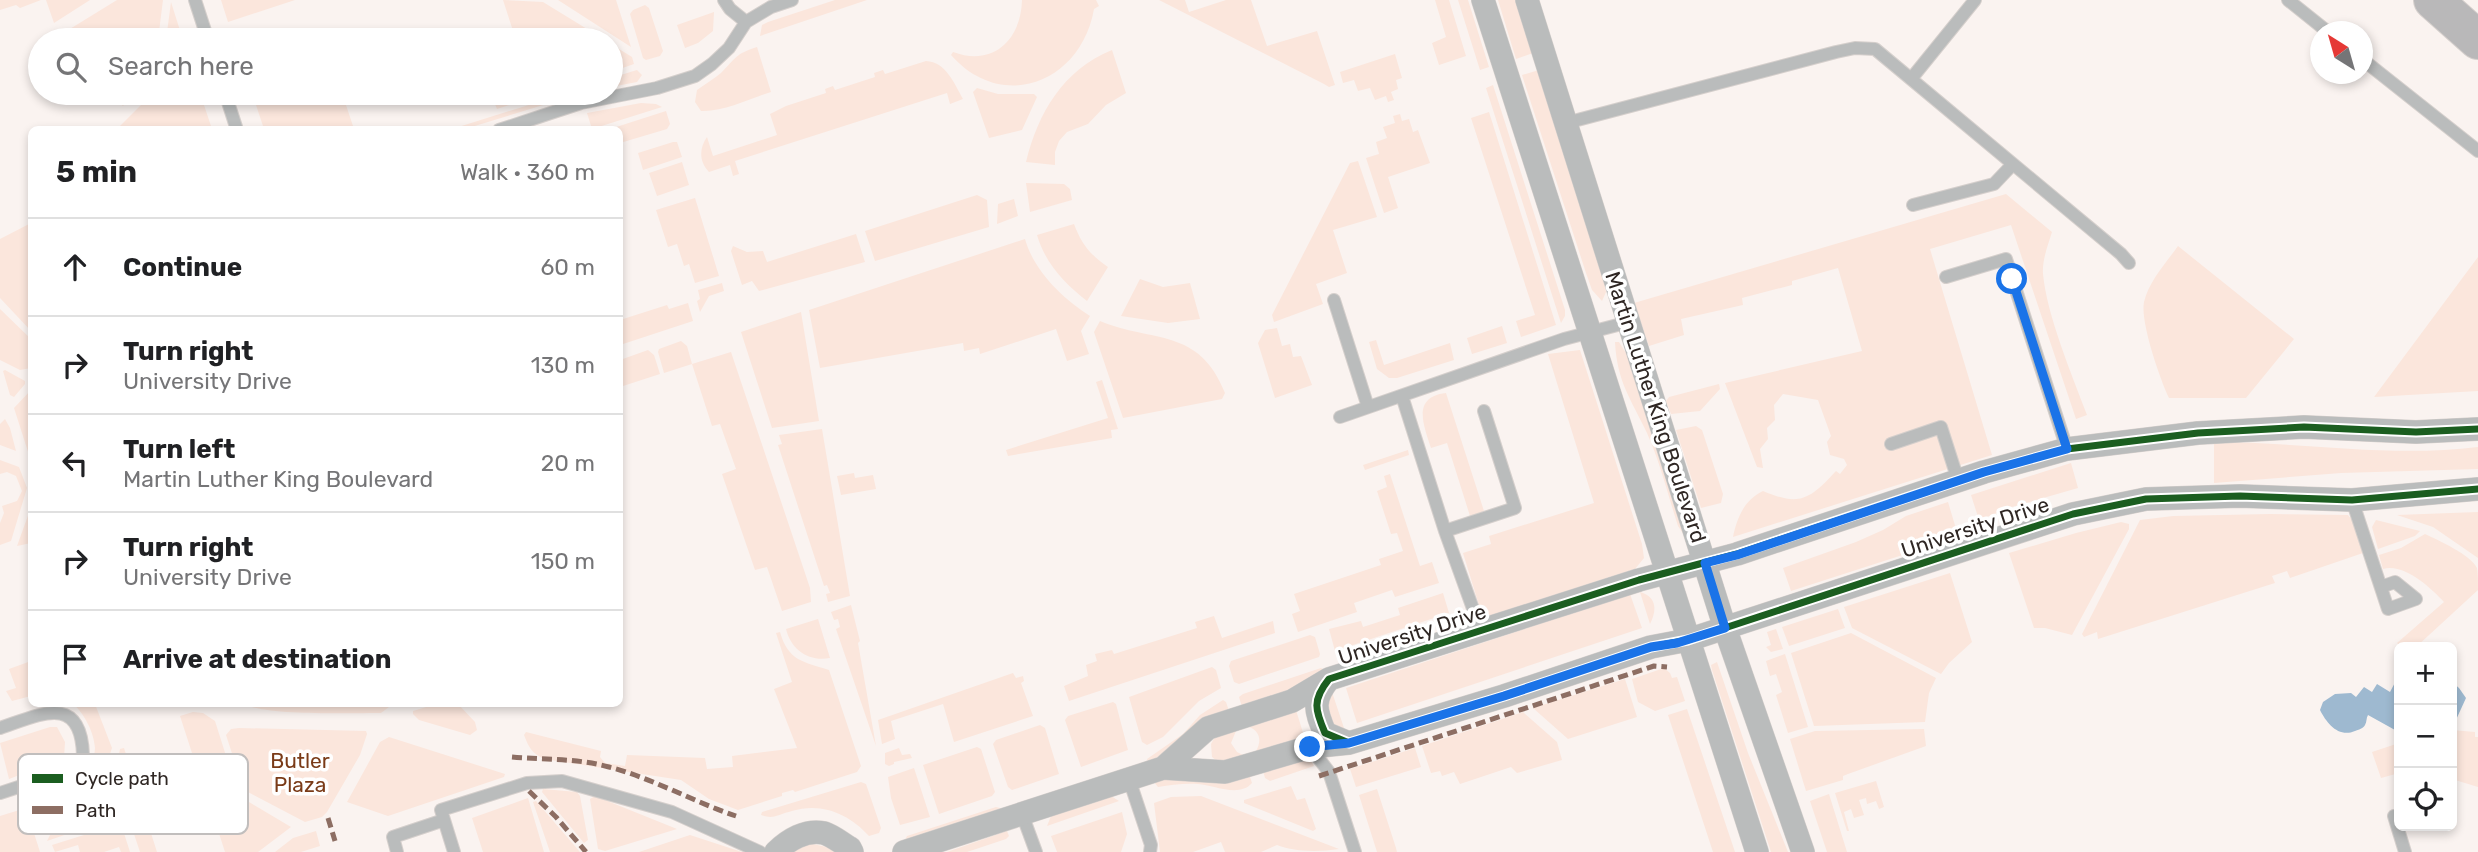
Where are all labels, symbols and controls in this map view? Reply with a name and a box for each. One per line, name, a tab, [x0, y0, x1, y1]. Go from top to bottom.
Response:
north arrow	[2310, 21, 2373, 84]
search box	[28, 28, 623, 105]
icon: search	[52, 48, 90, 86]
text: Search here	[108, 51, 254, 82]
text: 5 min	[56, 154, 137, 190]
text: Walk · 360 m	[460, 158, 595, 186]
icon: ahead	[56, 248, 94, 286]
text: Continue	[123, 252, 242, 283]
text: 60 m	[540, 253, 595, 281]
route start	[1996, 263, 2027, 294]
street label: Martin Luther King Boulevard	[1600, 268, 1712, 546]
text: Turn right	[123, 336, 253, 367]
icon: right	[56, 346, 94, 384]
text: 130 m	[531, 351, 595, 379]
text: University Drive	[123, 367, 292, 395]
text: Turn left	[123, 434, 235, 465]
icon: left	[56, 444, 94, 482]
text: 20 m	[541, 449, 595, 477]
text: Martin Luther King Boulevard	[123, 465, 433, 493]
street label: University Drive	[1898, 491, 2052, 563]
text: Turn right	[123, 532, 253, 563]
icon: right	[56, 542, 94, 580]
text: 150 m	[531, 547, 595, 575]
text: University Drive	[123, 563, 292, 591]
street label: University Drive	[1335, 598, 1489, 670]
icon: arrive	[56, 640, 94, 678]
map controls	[2394, 642, 2457, 831]
button: +	[2394, 642, 2457, 705]
text: Arrive at destination	[123, 644, 391, 675]
button: −	[2394, 705, 2457, 768]
route end	[1294, 731, 1325, 762]
park label: Butler Plaza	[270, 748, 330, 797]
legend	[18, 754, 248, 834]
text: Cycle path	[75, 767, 169, 790]
button: locate	[2394, 768, 2457, 831]
text: Path	[75, 799, 116, 822]

